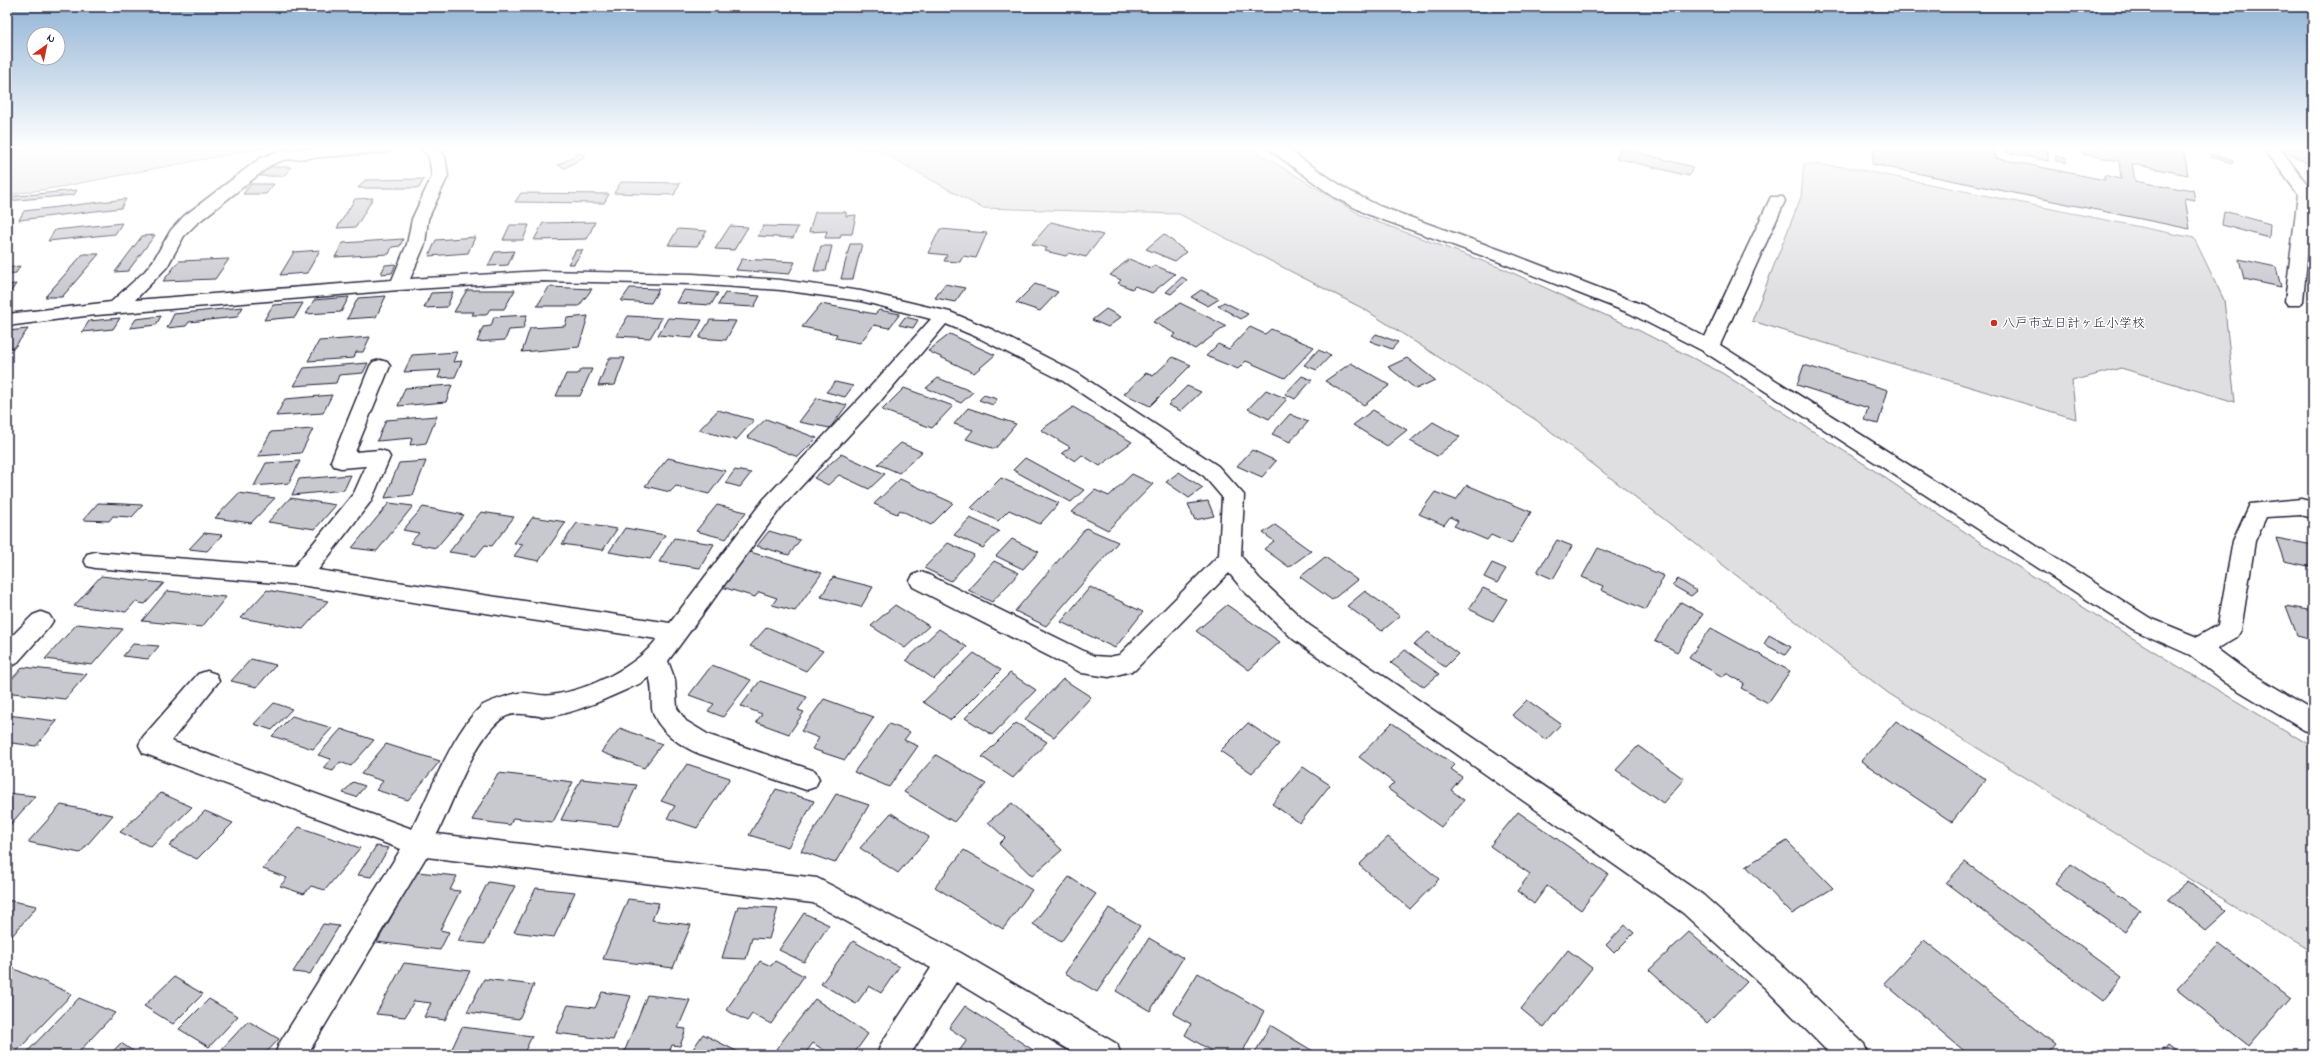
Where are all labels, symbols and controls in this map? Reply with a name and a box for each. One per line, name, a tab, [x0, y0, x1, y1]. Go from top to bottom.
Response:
north arrow	[26, 26, 66, 66]
text: N	[43, 30, 58, 47]
place label: 八戸市立日計ヶ丘小学校	[2002, 314, 2145, 333]
marker: 八戸市立日計ヶ丘小学校	[1989, 318, 1999, 328]

